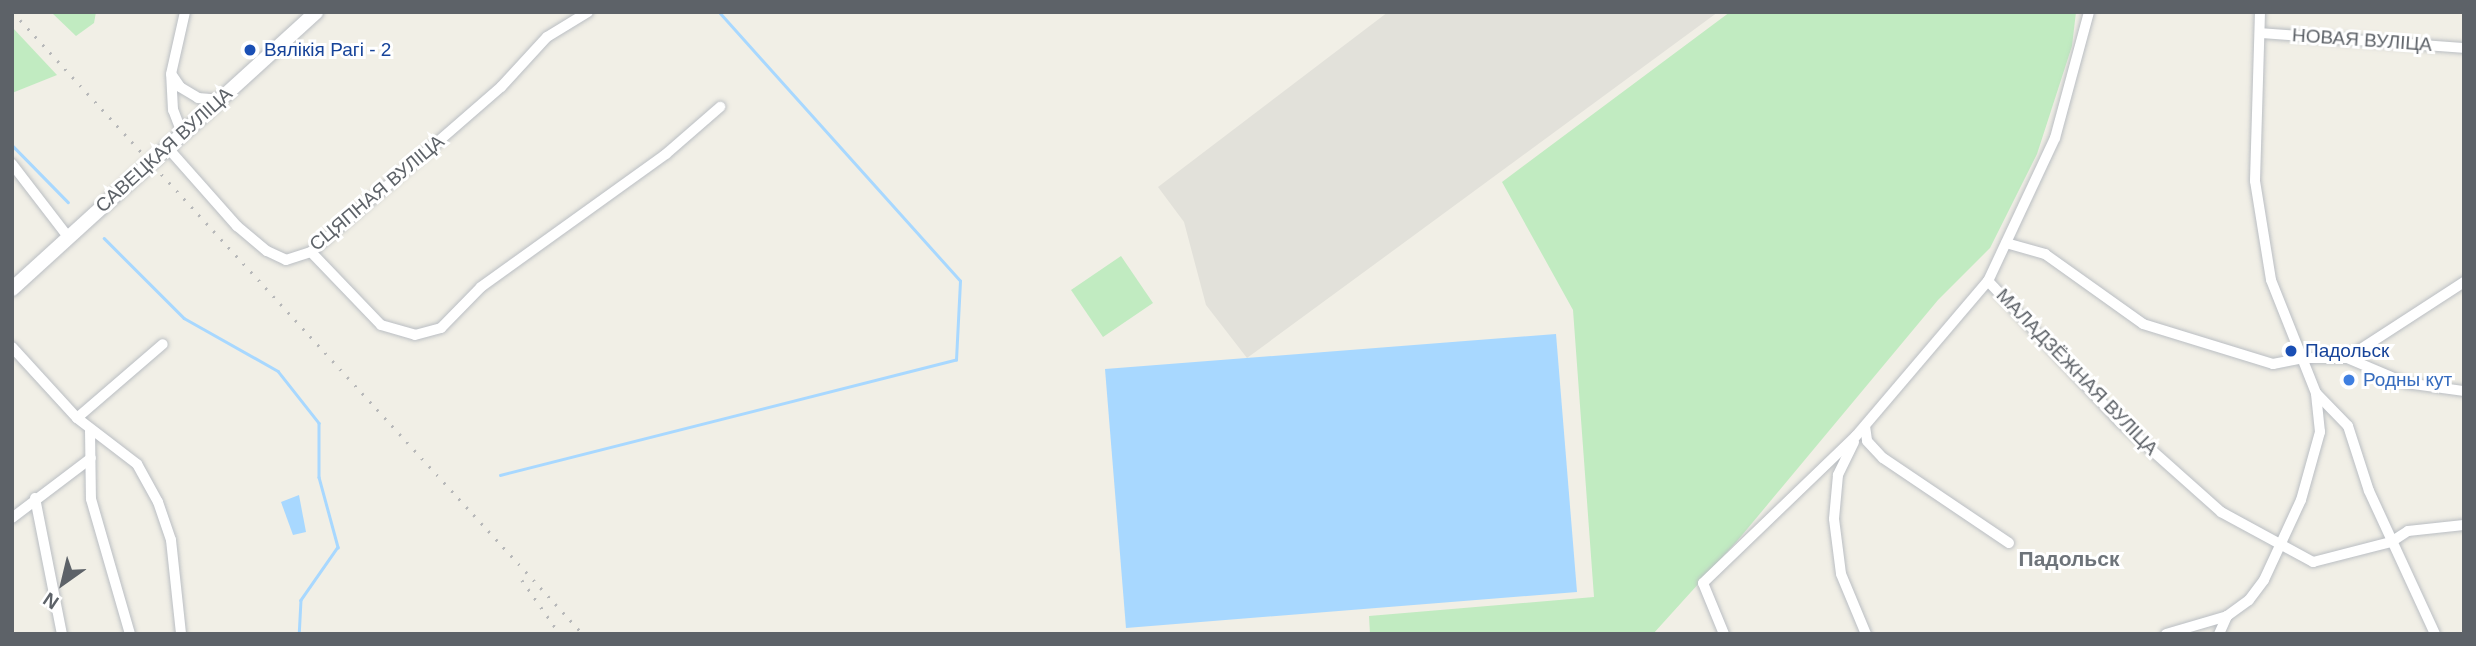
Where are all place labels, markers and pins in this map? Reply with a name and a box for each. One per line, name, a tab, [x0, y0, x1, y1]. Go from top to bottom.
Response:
place label: Вялікія Рагі - 2	[264, 39, 391, 61]
marker: Вялікія Рагі - 2	[242, 42, 258, 58]
place label: Падольск	[2305, 340, 2389, 362]
marker: Падольск	[2283, 343, 2299, 359]
place label: Родны кут	[2363, 369, 2452, 391]
marker: Родны кут	[2341, 372, 2357, 388]

